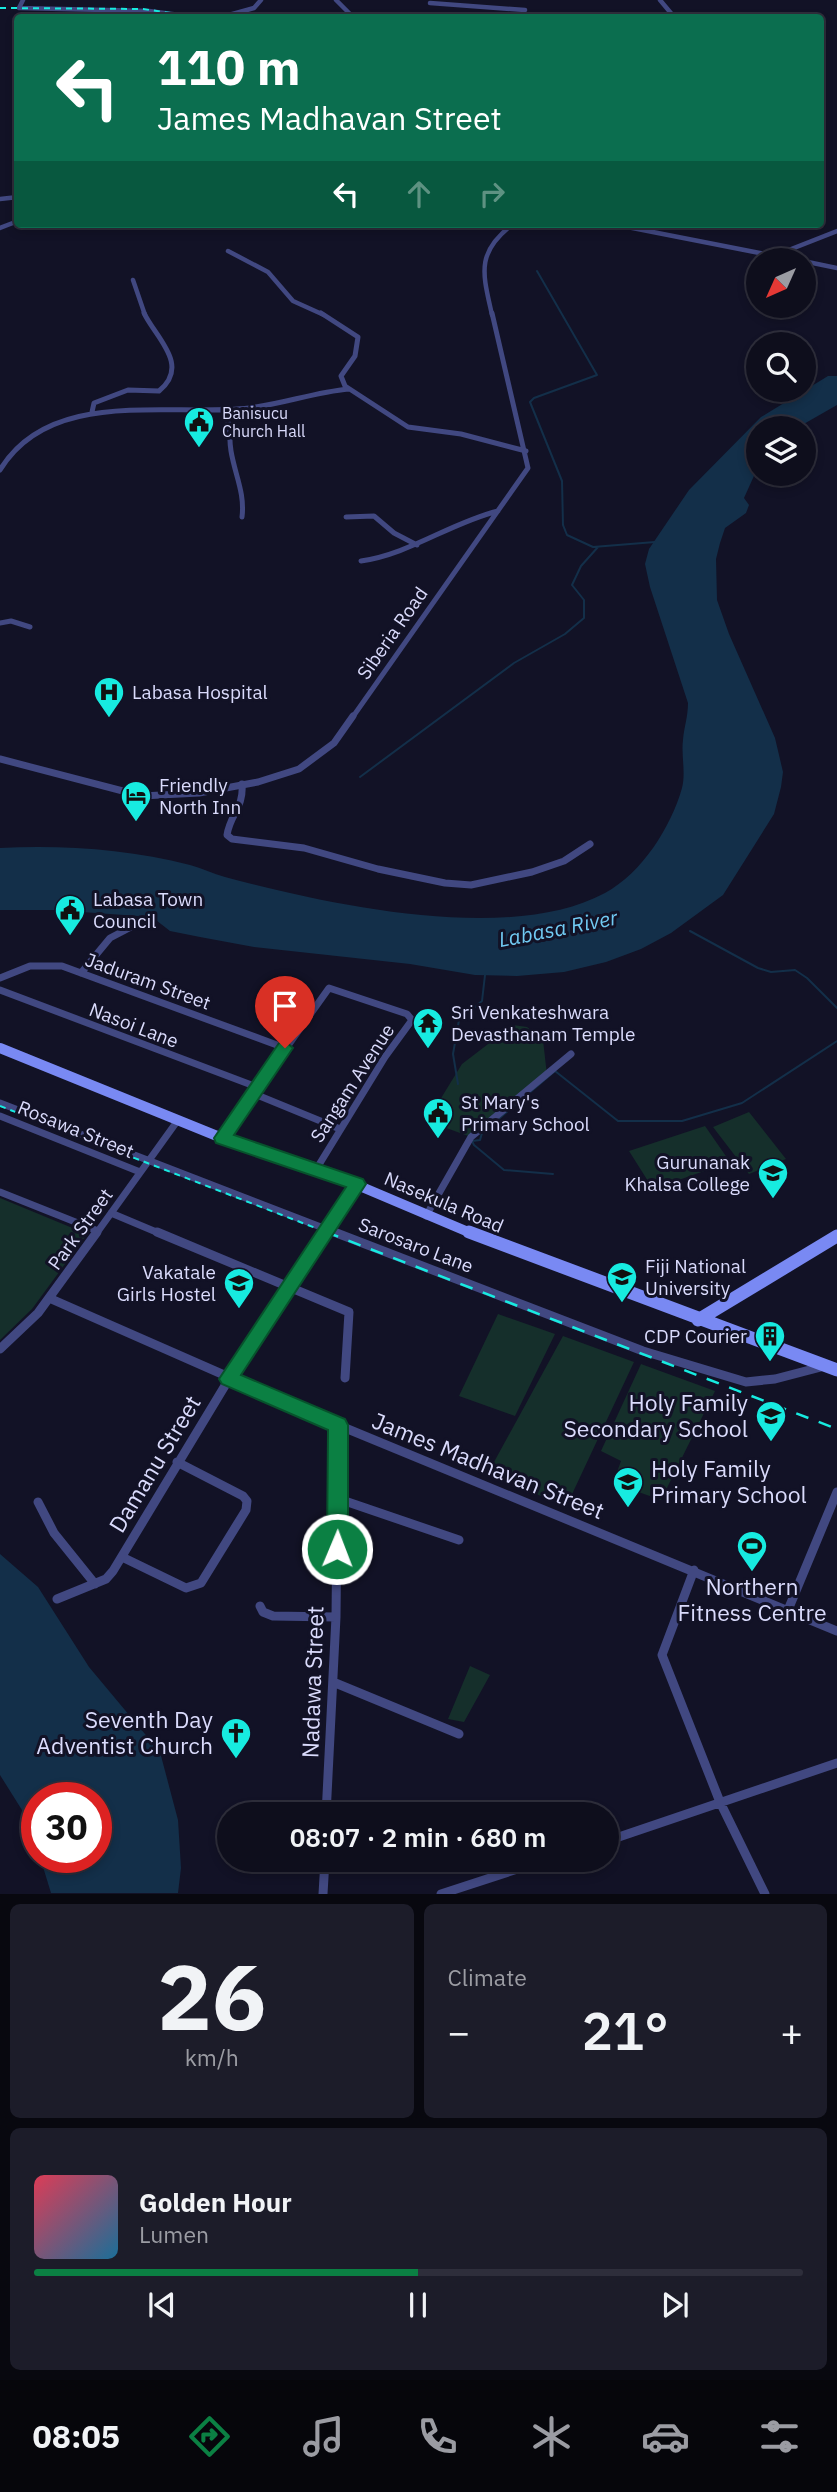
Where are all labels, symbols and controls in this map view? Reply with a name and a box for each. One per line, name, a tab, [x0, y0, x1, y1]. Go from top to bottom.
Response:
text: 110 m	[157, 35, 301, 98]
icon: left	[42, 42, 133, 133]
text: James Madhavan Street	[157, 97, 502, 139]
icon: left	[327, 175, 365, 213]
icon: ahead	[400, 175, 438, 213]
icon: right	[473, 175, 511, 213]
north arrow	[746, 248, 816, 318]
map controls	[746, 248, 816, 486]
button: search	[746, 332, 816, 402]
place label: Banisucu Church Hall	[222, 403, 305, 441]
public building icon: Banisucu Church Hall	[182, 405, 216, 449]
button: layers	[746, 416, 816, 486]
street label: Siberia Road	[351, 582, 433, 684]
hospital icon: Labasa Hospital	[92, 675, 126, 719]
place label: Labasa Hospital	[132, 680, 268, 704]
place label: Friendly North Inn	[159, 773, 241, 819]
hotel icon: Friendly North Inn	[119, 779, 153, 823]
place label: Labasa Town Council	[93, 887, 203, 933]
public building icon: Labasa Town Council	[53, 893, 87, 937]
water label: Labasa River	[496, 903, 621, 953]
street label: Jaduram Street	[82, 947, 214, 1015]
pin	[255, 976, 315, 1048]
icon: arrive	[266, 987, 304, 1025]
street label: Nasoi Lane	[86, 997, 182, 1053]
place label: Sri Venkateshwara Devasthanam Temple	[451, 1000, 635, 1046]
temple icon: Sri Venkateshwara Devasthanam Temple	[411, 1006, 445, 1050]
street label: Sangam Avenue	[305, 1019, 399, 1147]
place label: St Mary's Primary School	[461, 1090, 590, 1136]
street label: Rosawa Street	[14, 1095, 138, 1163]
public building icon: St Mary's Primary School	[421, 1096, 455, 1140]
place label: Gurunanak Khalsa College	[625, 1150, 750, 1196]
school or university icon: Gurunanak Khalsa College	[756, 1156, 790, 1200]
street label: Nasekula Road	[381, 1166, 507, 1238]
street label: Park Street	[42, 1183, 118, 1275]
street label: Sarosaro Lane	[355, 1212, 477, 1278]
place label: Fiji National University	[645, 1254, 746, 1300]
place label: Vakatale Girls Hostel	[117, 1260, 216, 1306]
school or university icon: Fiji National University	[605, 1260, 639, 1304]
school or university icon: Vakatale Girls Hostel	[222, 1266, 256, 1310]
building icon: CDP Courier	[753, 1319, 787, 1363]
place label: CDP Courier	[644, 1324, 747, 1348]
place label: Holy Family Secondary School	[563, 1387, 749, 1443]
street label: Damanu Street	[101, 1389, 207, 1538]
school or university icon: Holy Family Secondary School	[754, 1399, 788, 1443]
street label: James Madhavan Street	[368, 1405, 609, 1525]
place label: Holy Family Primary School	[651, 1453, 807, 1509]
school or university icon: Holy Family Primary School	[611, 1465, 645, 1509]
position arrow	[300, 1512, 374, 1586]
sports icon: Northern Fitness Centre	[735, 1529, 769, 1573]
place label: Northern Fitness Centre	[677, 1571, 827, 1627]
street label: Nadawa Street	[294, 1605, 330, 1759]
place label: Seventh Day Adventist Church	[36, 1704, 214, 1760]
church icon: Seventh Day Adventist Church	[219, 1716, 253, 1760]
speed limit sign: 30	[21, 1782, 112, 1873]
text: 08:07 · 2 min · 680 m	[290, 1820, 546, 1854]
text: 26	[157, 1937, 266, 2055]
text: Climate	[448, 1962, 527, 1992]
text: 21°	[582, 1997, 669, 2064]
text: −	[448, 2007, 470, 2056]
text: +	[780, 2007, 803, 2056]
text: km/h	[185, 2042, 239, 2072]
text: Golden Hour	[139, 2185, 292, 2219]
text: Lumen	[139, 2219, 209, 2249]
icon: previous	[143, 2286, 181, 2324]
icon: pause	[399, 2286, 437, 2324]
icon: next	[656, 2286, 694, 2324]
icon: directions	[185, 2412, 234, 2461]
icon: music	[299, 2412, 348, 2461]
icon: phone	[413, 2412, 462, 2461]
icon: climate	[527, 2412, 576, 2461]
icon: car	[641, 2412, 690, 2461]
icon: filters	[755, 2412, 804, 2461]
text: 08:05	[33, 2415, 120, 2457]

